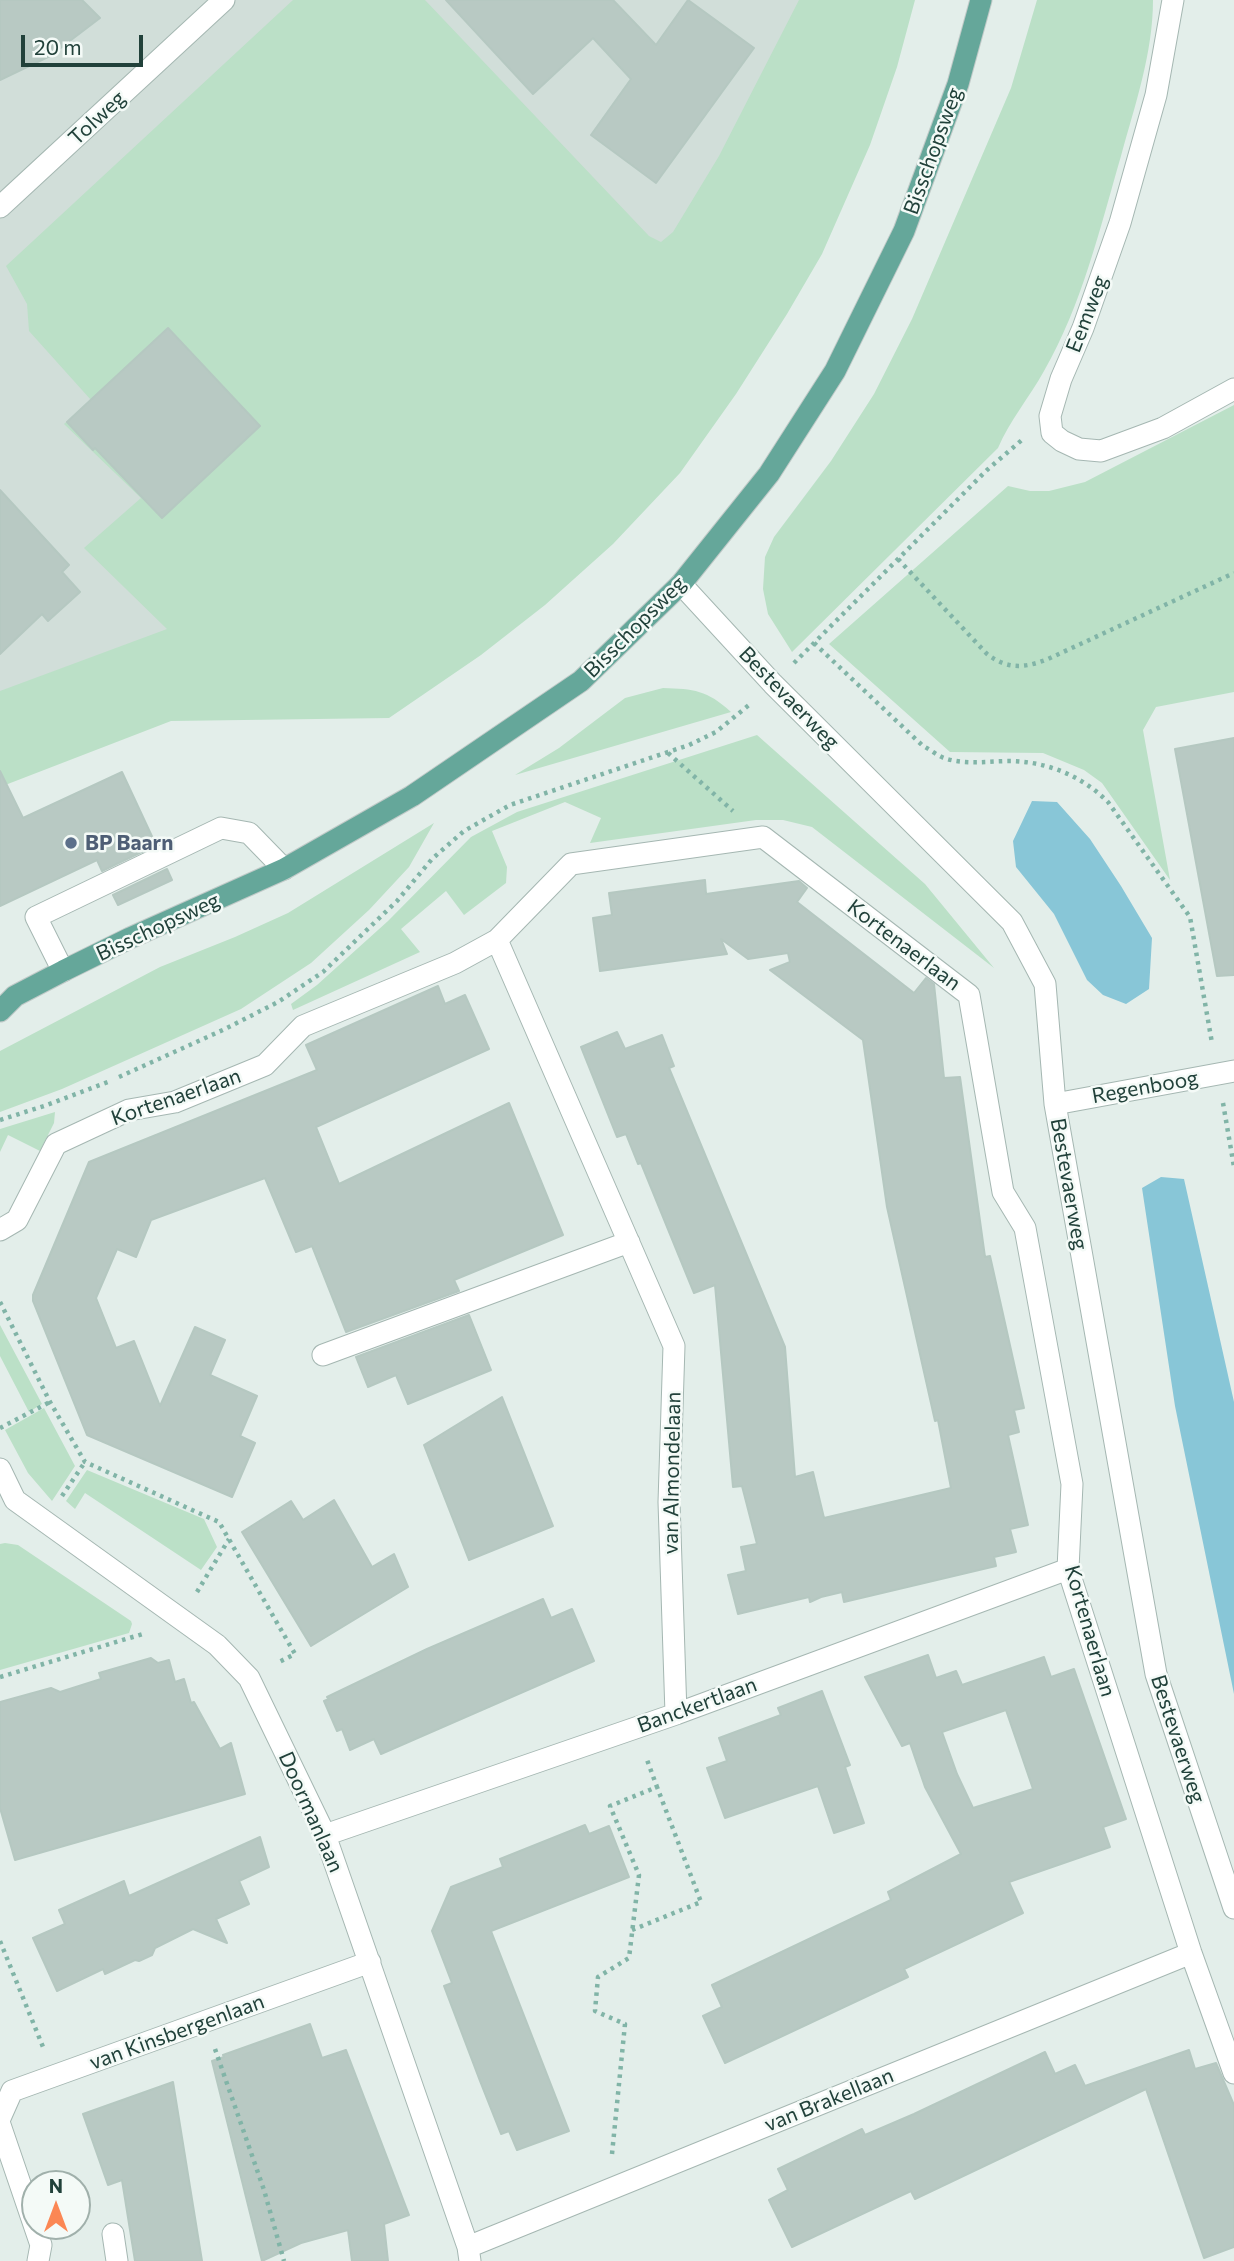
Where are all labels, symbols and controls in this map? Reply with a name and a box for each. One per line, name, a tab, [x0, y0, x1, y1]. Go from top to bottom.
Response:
scale bar	[24, 21, 147, 65]
text: 20 m	[34, 34, 82, 59]
street label: Bisschopsweg	[898, 84, 968, 218]
street label: Tolweg	[63, 85, 131, 151]
street label: Eemweg	[1061, 272, 1113, 356]
street label: Bisschopsweg	[579, 571, 691, 683]
street label: Bestevaerweg	[734, 641, 844, 755]
place label: BP Baarn	[85, 830, 173, 856]
marker: BP Baarn	[63, 835, 79, 851]
street label: Bisschopsweg	[92, 887, 224, 967]
street label: Kortenaerlaan	[842, 894, 966, 996]
street label: Kortenaerlaan	[108, 1063, 244, 1131]
street label: Regenboog	[1090, 1065, 1200, 1109]
street label: Bestevaerweg	[1045, 1116, 1093, 1252]
street label: van Almondelaan	[658, 1391, 686, 1555]
street label: Kortenaerlaan	[1059, 1562, 1121, 1700]
street label: Banckertlaan	[634, 1672, 760, 1738]
street label: Bestevaerweg	[1145, 1672, 1211, 1806]
street label: Doormanlaan	[273, 1748, 349, 1876]
street label: van Kinsbergenlaan	[86, 1989, 268, 2075]
street label: van Brakellaan	[761, 2063, 897, 2137]
north arrow	[21, 2170, 91, 2240]
text: N	[49, 2174, 63, 2197]

